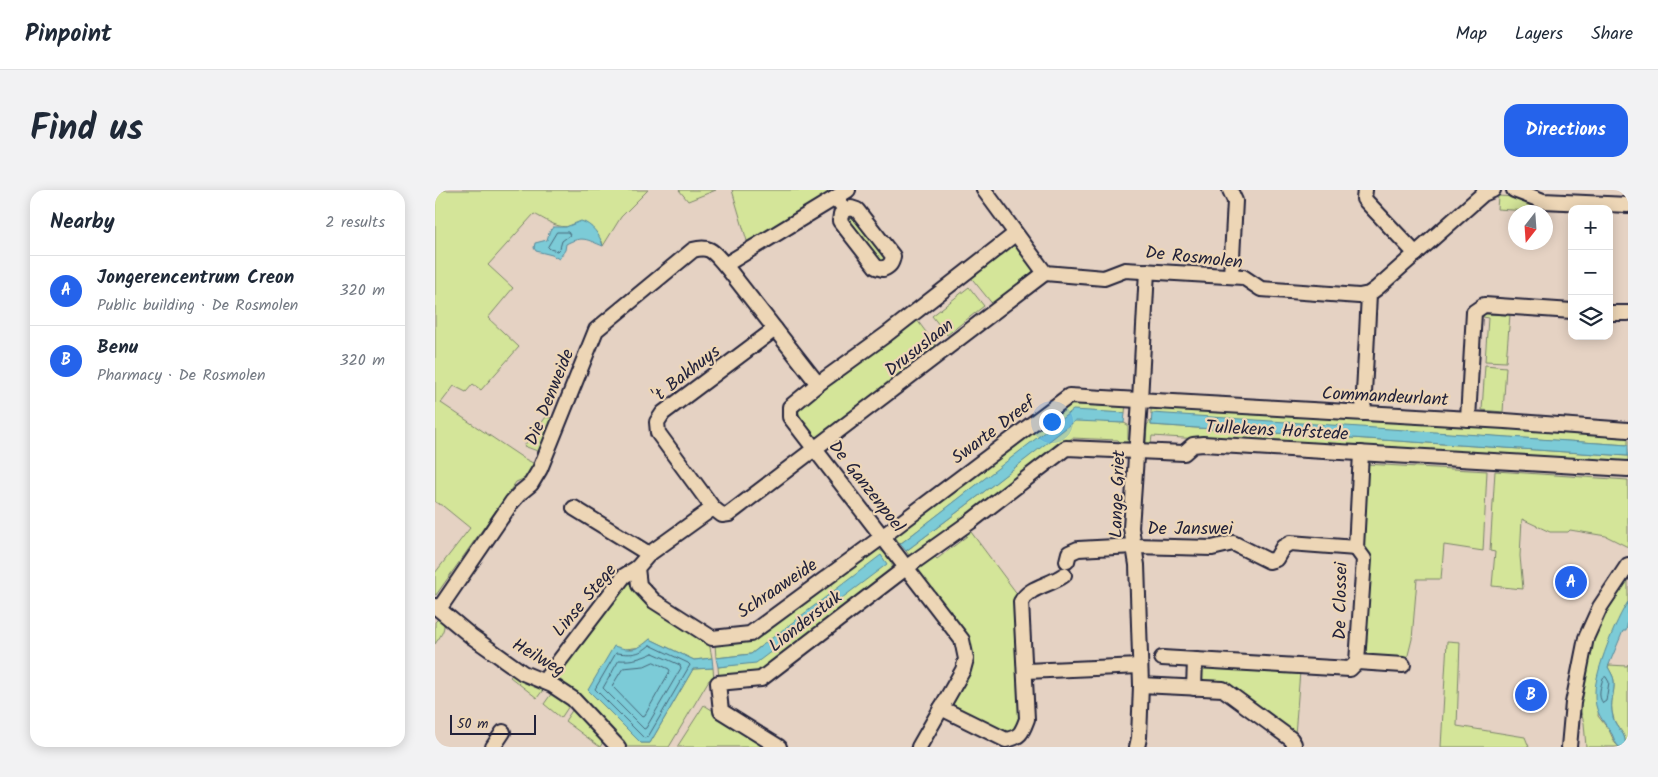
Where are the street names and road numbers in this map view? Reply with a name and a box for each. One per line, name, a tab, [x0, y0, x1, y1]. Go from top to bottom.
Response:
street label: De Rosmolen	[1144, 239, 1244, 278]
street label: Drususlaan	[879, 312, 961, 385]
street label: 't Bakhuys	[647, 338, 727, 410]
street label: Die Denweide	[518, 345, 583, 450]
street label: Commandeurlant	[1321, 380, 1450, 415]
street label: Swarte Dreef	[946, 389, 1044, 473]
street label: Tullekens Hofstede	[1205, 413, 1349, 450]
street label: De Ganzenpoel	[820, 434, 912, 540]
street label: Lange Griet	[1102, 449, 1135, 539]
street label: De Janswei	[1147, 515, 1233, 544]
street label: Schraaweide	[732, 552, 824, 627]
street label: Linse Stege	[546, 558, 625, 644]
street label: De Clossei	[1326, 561, 1357, 640]
street label: Lionderstuk	[763, 584, 849, 660]
street label: Heilweg	[506, 631, 570, 685]

